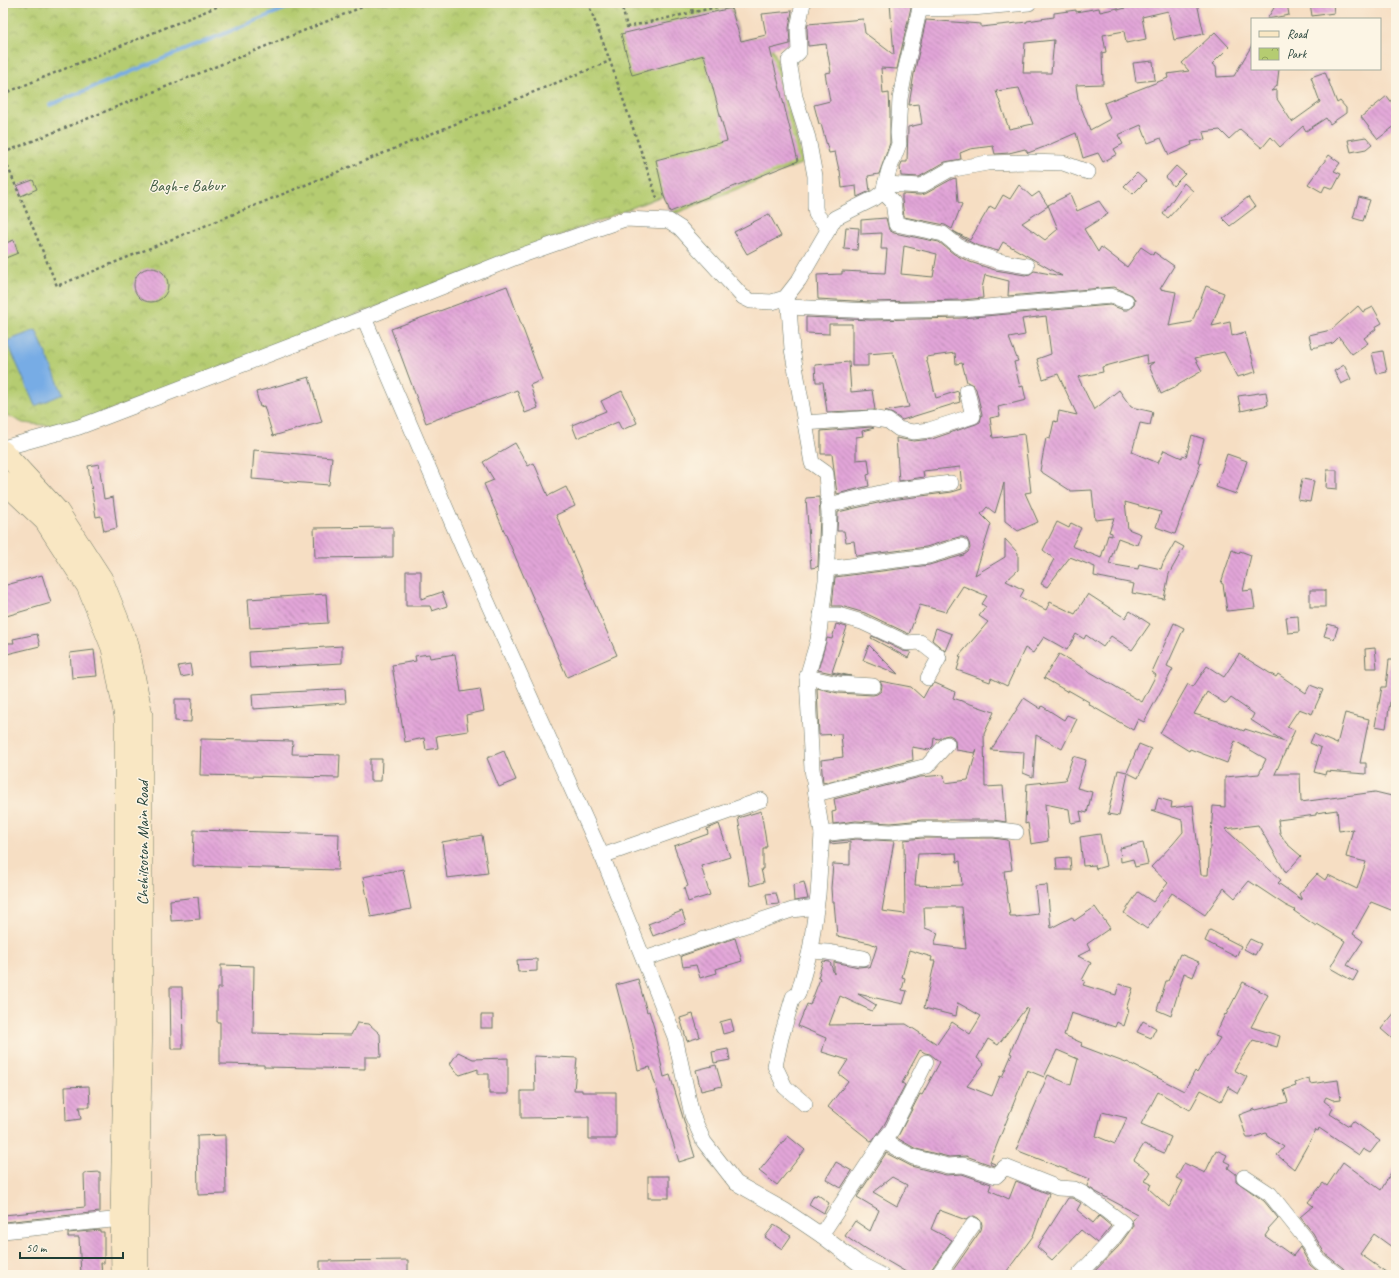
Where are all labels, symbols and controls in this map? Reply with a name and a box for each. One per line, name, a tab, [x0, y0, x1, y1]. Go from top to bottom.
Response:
legend	[1251, 18, 1381, 70]
text: Road	[1287, 26, 1309, 42]
text: Park	[1287, 46, 1308, 62]
park label: Bagh-e Babur	[149, 176, 226, 196]
street label: Chehilsoton Main Road	[133, 778, 153, 905]
scale bar	[20, 1234, 123, 1260]
text: 50 m	[26, 1240, 48, 1256]

